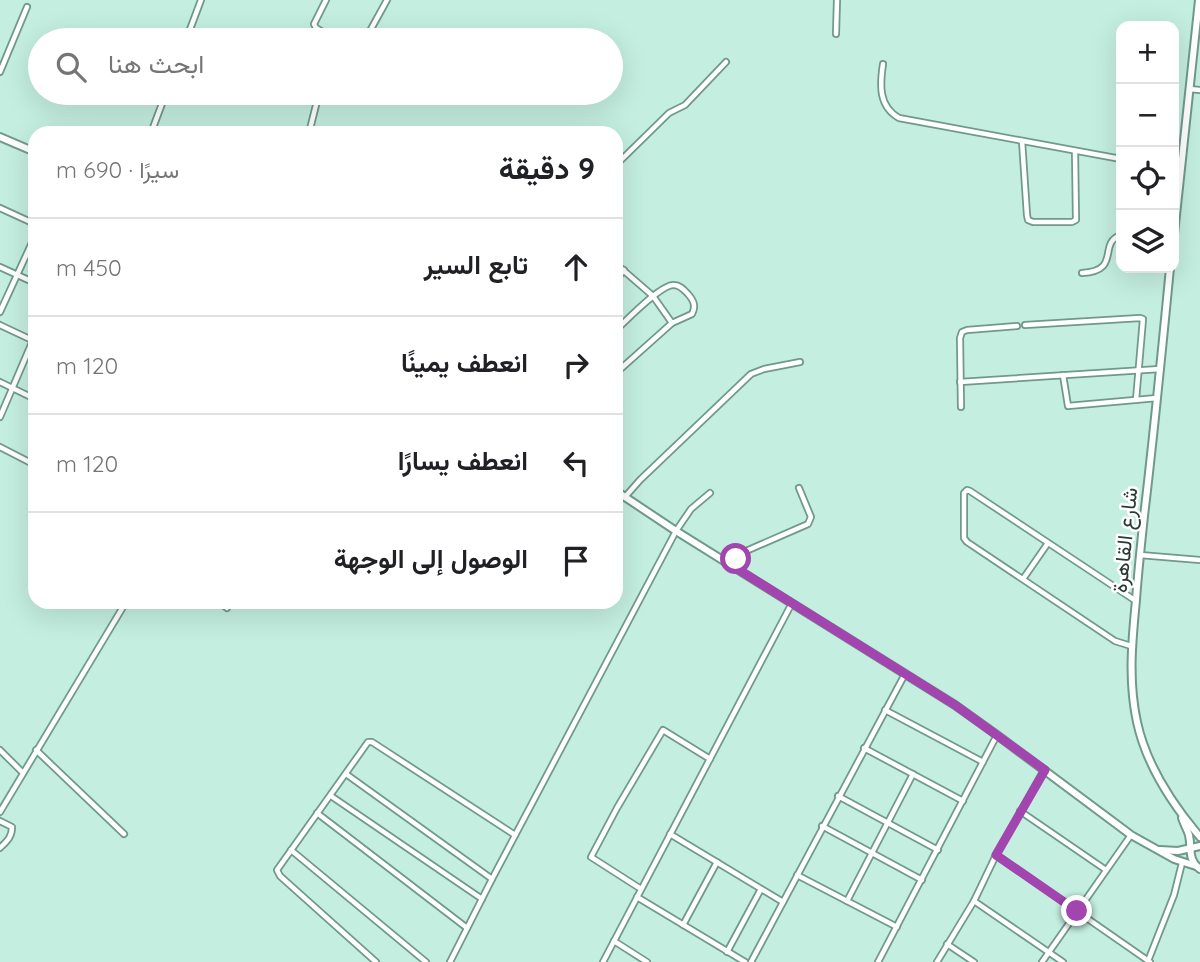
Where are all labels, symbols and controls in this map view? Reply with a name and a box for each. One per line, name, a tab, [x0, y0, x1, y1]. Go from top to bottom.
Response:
map controls	[1116, 21, 1179, 273]
button: +	[1116, 21, 1179, 84]
search box	[28, 28, 623, 105]
text: ابحث هنا	[108, 47, 204, 80]
icon: search	[52, 48, 90, 86]
button: −	[1116, 84, 1179, 147]
button: locate	[1116, 147, 1179, 210]
text: 9 دقيقة	[499, 149, 595, 187]
text: سيرًا · 690 m	[56, 155, 179, 184]
button: layers	[1116, 210, 1179, 273]
text: تابع السير	[424, 248, 528, 281]
icon: ahead	[557, 248, 595, 286]
text: 450 m	[56, 253, 122, 282]
text: انعطف يمينًا	[401, 346, 528, 379]
icon: right	[557, 346, 595, 384]
text: 120 m	[56, 351, 118, 380]
text: انعطف يسارًا	[398, 444, 528, 477]
icon: left	[557, 444, 595, 482]
text: 120 m	[56, 449, 118, 478]
street label: شارع القاهرة	[1106, 486, 1144, 594]
text: الوصول إلى الوجهة	[334, 542, 528, 575]
icon: arrive	[557, 542, 595, 580]
route start	[720, 543, 751, 574]
route end	[1061, 895, 1092, 926]

